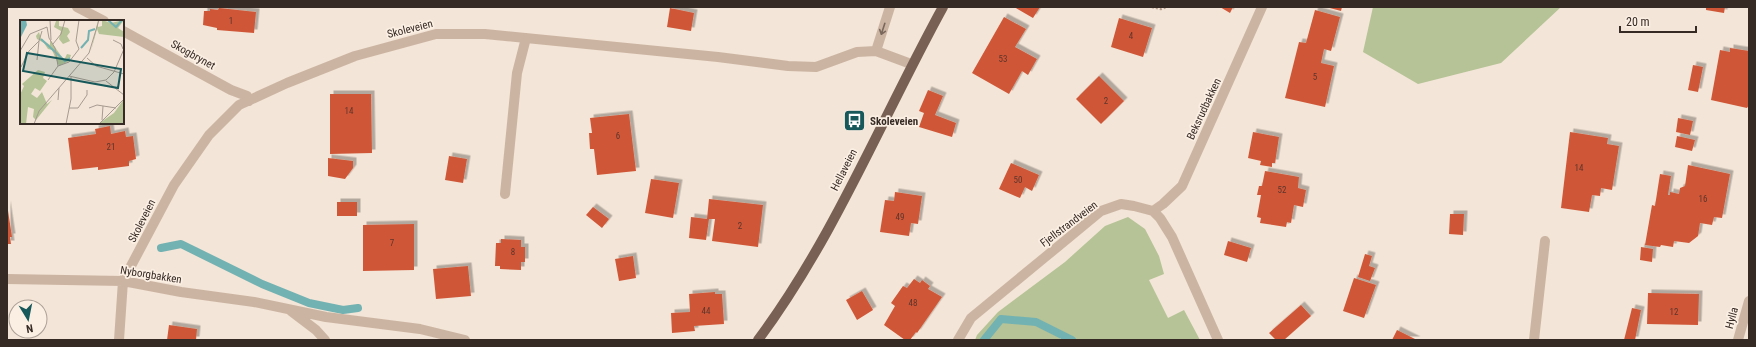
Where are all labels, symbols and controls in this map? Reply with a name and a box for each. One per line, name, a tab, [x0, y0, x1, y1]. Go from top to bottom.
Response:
scale bar	[1620, 8, 1696, 34]
text: 20 m	[1626, 15, 1650, 29]
house number: 1	[229, 16, 233, 26]
street label: Skoleveien	[386, 17, 434, 41]
inset map	[20, 20, 124, 124]
one-way arrow	[879, 22, 886, 35]
house number: 4	[1129, 31, 1134, 41]
street label: Skogbrynet	[169, 37, 217, 73]
house number: 53	[999, 54, 1007, 64]
house number: 5	[1313, 72, 1318, 82]
street label: Beksrudbakken	[1184, 76, 1224, 142]
house number: 2	[1104, 96, 1109, 106]
house number: 14	[345, 106, 354, 116]
bus stop icon: Skoleveien	[841, 108, 867, 134]
place label: Skoleveien	[870, 115, 918, 128]
house number: 6	[616, 131, 620, 141]
house number: 21	[107, 142, 115, 152]
street label: Hellaveien	[828, 147, 860, 193]
house number: 14	[1575, 163, 1584, 173]
house number: 50	[1014, 175, 1022, 185]
house number: 52	[1278, 185, 1287, 195]
house number: 16	[1699, 194, 1707, 204]
street label: Skoleveien	[126, 197, 158, 245]
street label: Fjellstrandveien	[1038, 198, 1100, 250]
house number: 49	[896, 212, 904, 222]
house number: 2	[738, 221, 743, 231]
house number: 7	[390, 238, 395, 248]
house number: 8	[511, 247, 515, 257]
street label: Nyborgbakken	[119, 264, 183, 286]
house number: 48	[909, 298, 917, 308]
north arrow	[8, 299, 48, 339]
house number: 44	[702, 306, 711, 316]
street label: Hylla	[1723, 306, 1741, 330]
house number: 12	[1670, 307, 1679, 317]
text: N	[25, 321, 34, 335]

